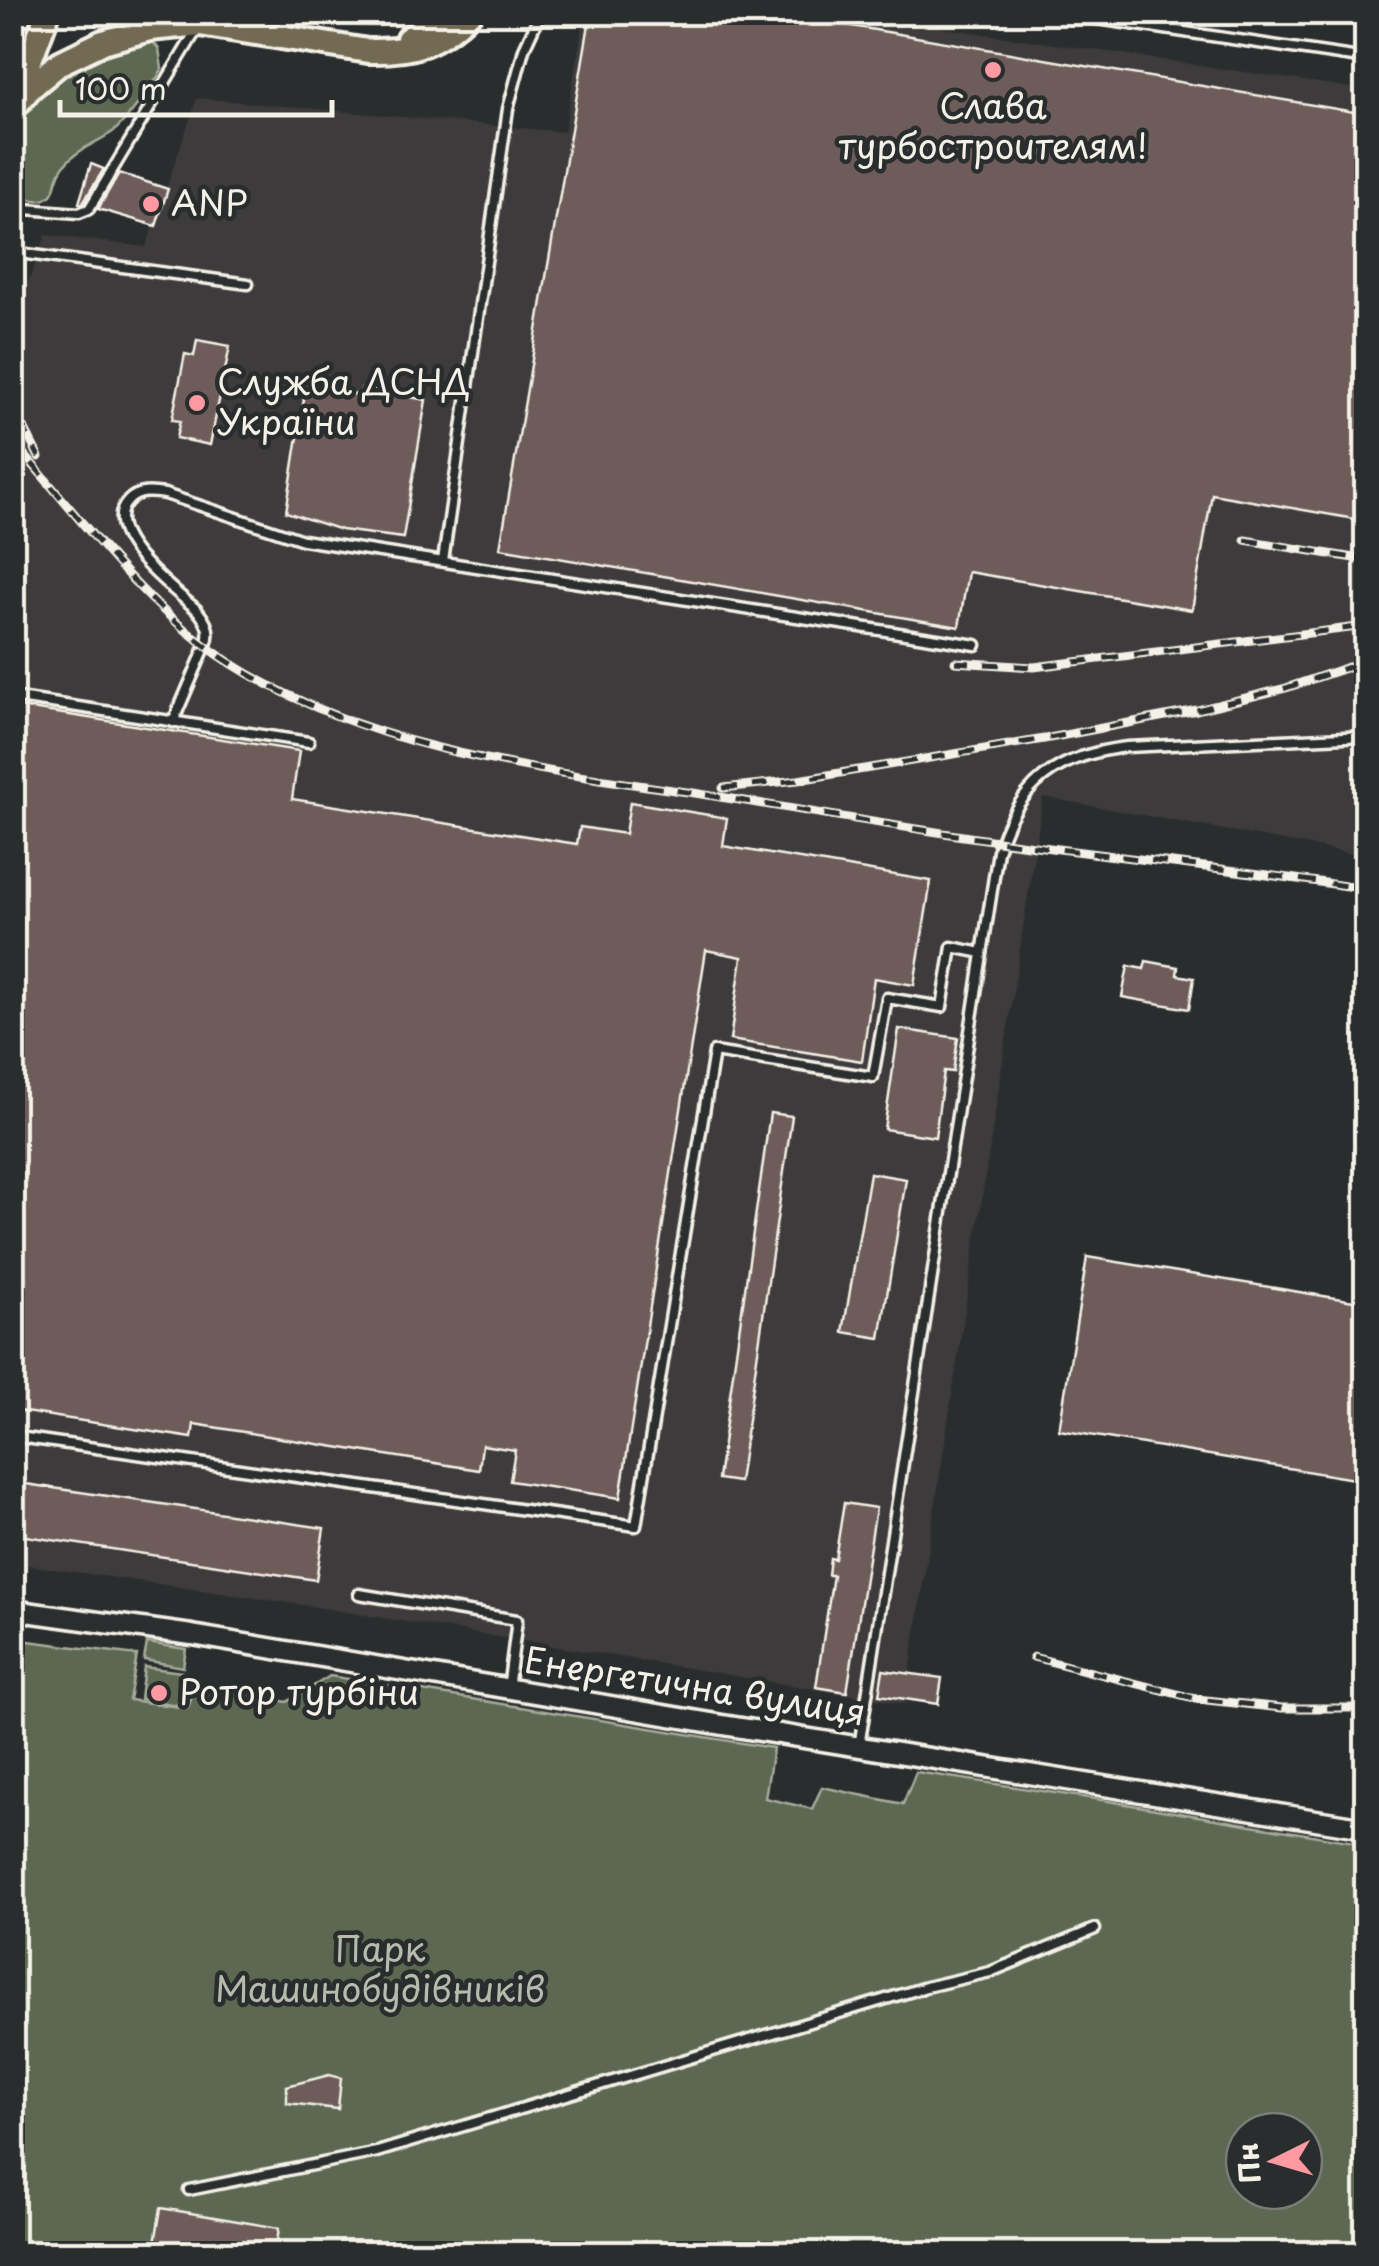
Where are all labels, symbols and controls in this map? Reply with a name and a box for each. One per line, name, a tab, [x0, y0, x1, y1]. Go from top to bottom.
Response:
scale bar	[60, 55, 332, 117]
marker: Слава турбостроителям!	[982, 59, 1004, 81]
text: 100 m	[75, 65, 167, 110]
place label: Слава турбостроителям!	[839, 78, 1147, 171]
place label: ANP	[171, 175, 248, 228]
marker: ANP	[140, 193, 162, 215]
place label: Служба ДСНД України	[217, 354, 470, 447]
marker: Служба ДСНД України	[186, 392, 208, 414]
street label: Енергетична вулиця	[521, 1631, 870, 1738]
place label: Ротор турбіни	[179, 1664, 419, 1717]
marker: Ротор турбіни	[148, 1682, 170, 1704]
park label: Парк Машинобудівників	[215, 1921, 545, 2014]
north arrow	[1224, 2111, 1324, 2211]
text: Пн	[1224, 2141, 1271, 2185]

